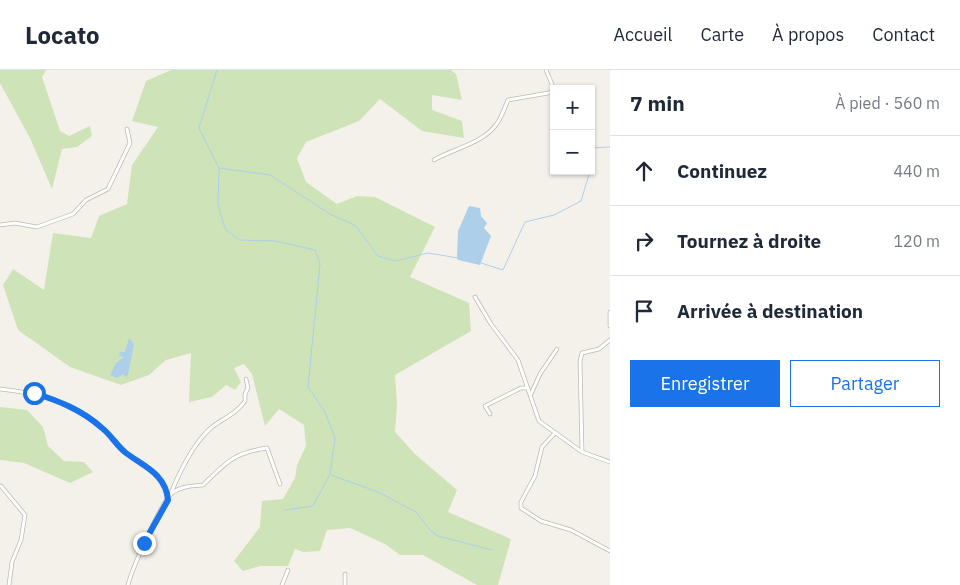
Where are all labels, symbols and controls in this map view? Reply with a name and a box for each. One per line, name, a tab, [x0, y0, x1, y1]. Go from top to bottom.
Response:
text: Locato	[25, 19, 100, 51]
text: Accueil	[613, 23, 672, 46]
text: Carte	[700, 23, 744, 46]
text: À propos	[772, 23, 844, 46]
text: Contact	[872, 23, 935, 46]
map controls	[550, 85, 595, 175]
button: +	[550, 85, 595, 130]
text: 7 min	[630, 89, 685, 117]
text: À pied · 560 m	[835, 93, 940, 113]
button: −	[550, 130, 595, 175]
icon: ahead	[630, 157, 658, 185]
text: Continuez	[677, 159, 767, 183]
text: 440 m	[893, 161, 940, 181]
icon: right	[630, 227, 658, 255]
text: Tournez à droite	[677, 229, 821, 253]
text: 120 m	[893, 231, 940, 251]
icon: arrive	[630, 297, 658, 325]
text: Arrivée à destination	[677, 299, 863, 323]
button: Enregistrer	[630, 360, 780, 407]
button: Partager	[790, 360, 940, 407]
route start	[23, 382, 46, 405]
route end	[133, 532, 156, 555]

